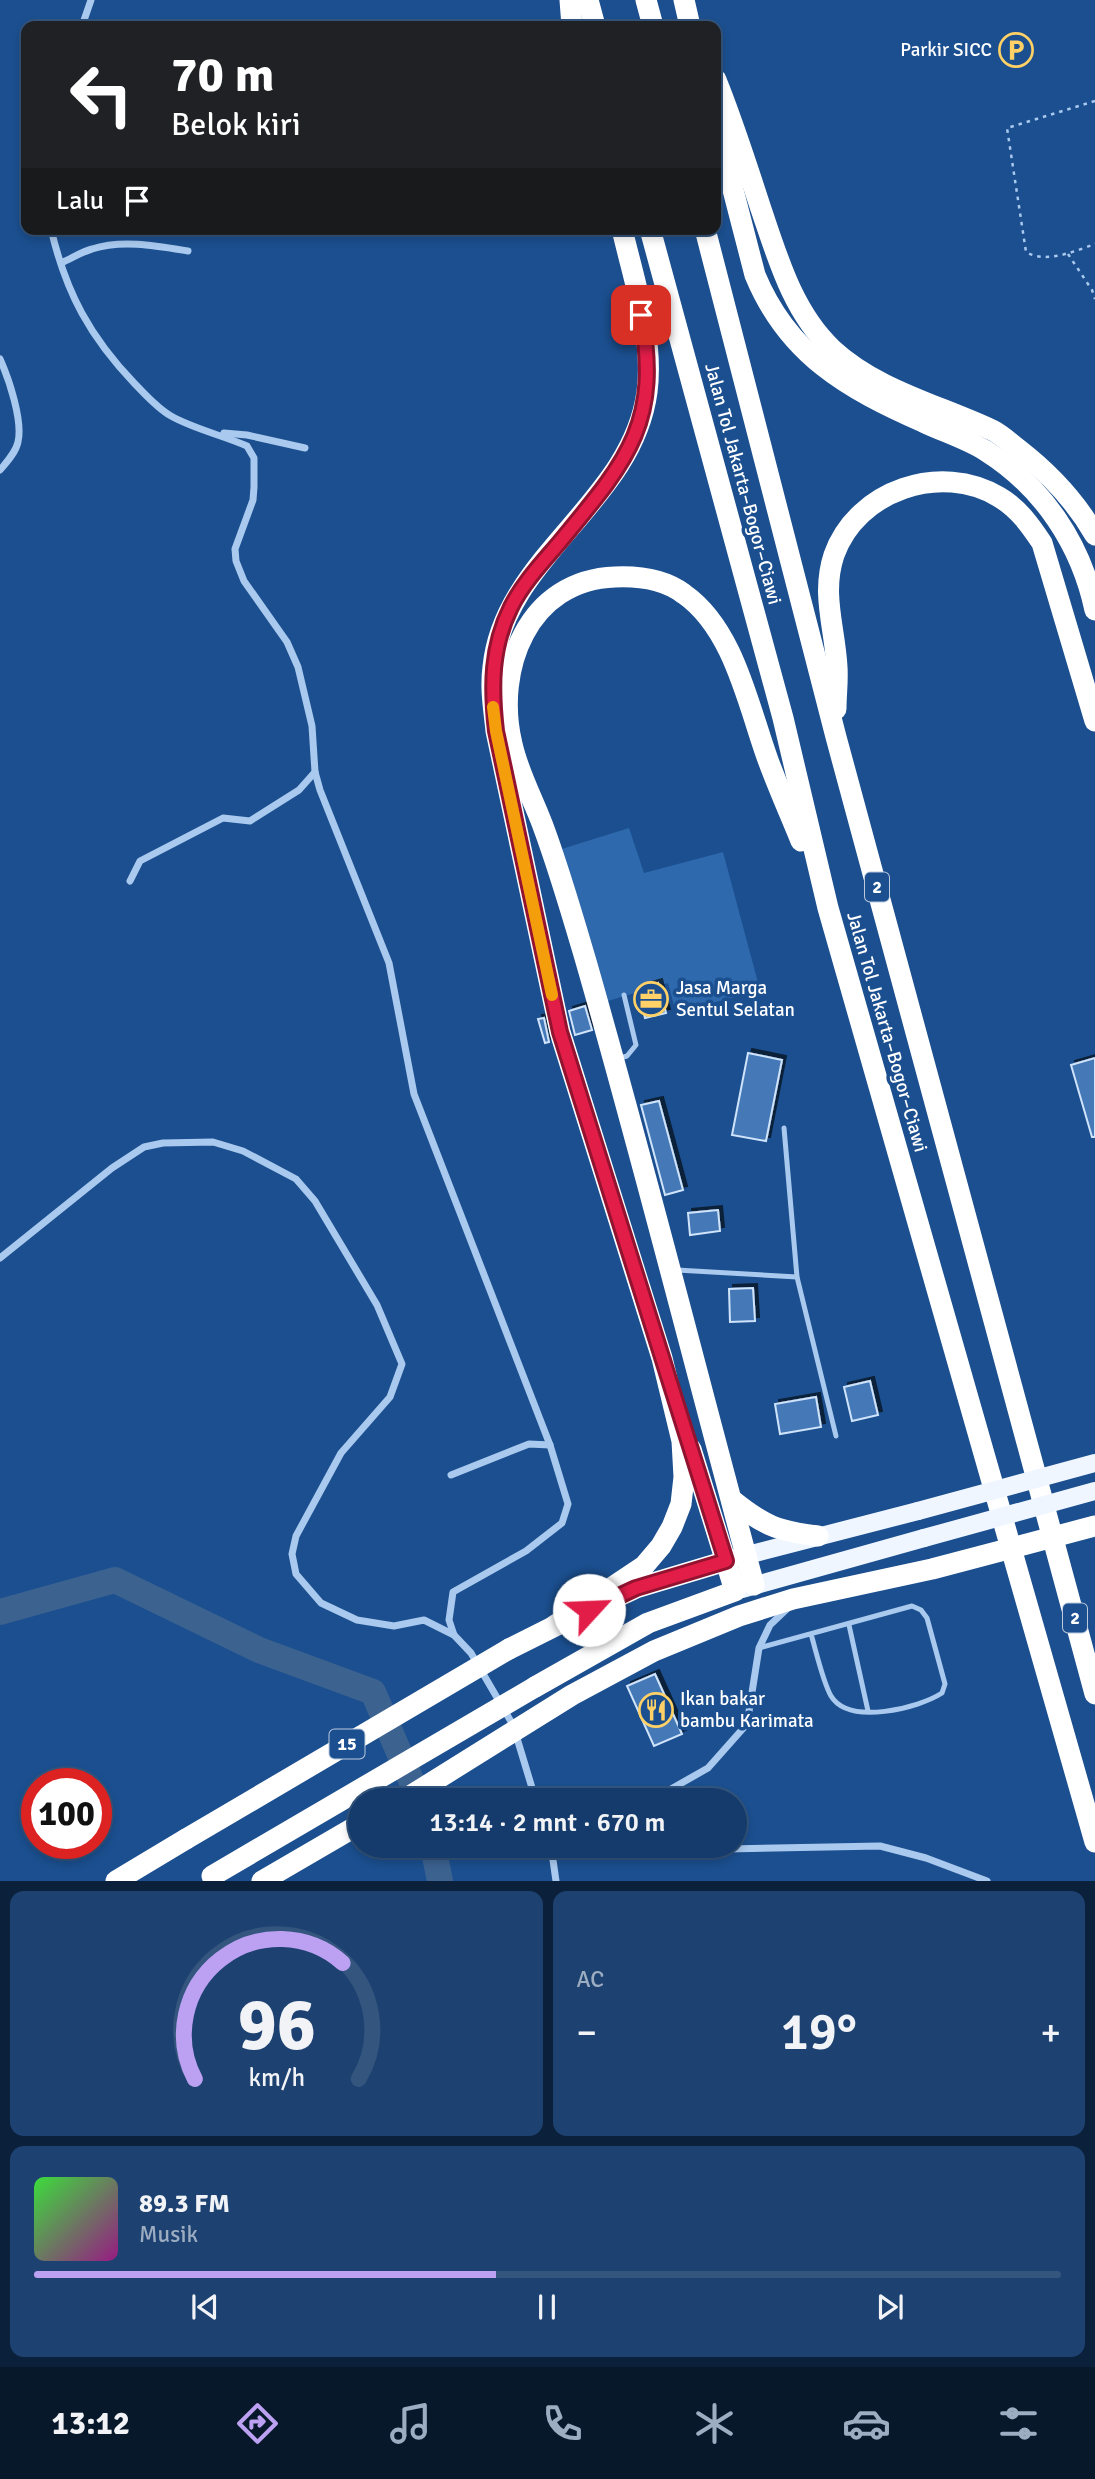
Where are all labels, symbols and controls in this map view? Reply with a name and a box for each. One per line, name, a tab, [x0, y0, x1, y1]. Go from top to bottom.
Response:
parking icon: Parkir SICC	[997, 31, 1035, 69]
place label: Parkir SICC	[900, 38, 992, 62]
text: 70 m	[171, 45, 274, 105]
icon: left	[56, 49, 147, 140]
text: Belok kiri	[171, 105, 301, 144]
icon: arrive	[118, 182, 156, 220]
text: Lalu	[56, 185, 104, 217]
pin	[611, 285, 671, 345]
icon: arrive	[622, 296, 660, 334]
street label: Jalan Tol Jakarta–Bogor–Ciawi	[699, 361, 787, 607]
road number: 2	[865, 872, 889, 902]
street label: Jalan Tol Jakarta–Bogor–Ciawi	[841, 909, 933, 1155]
place label: Jasa Marga Sentul Selatan	[676, 976, 795, 1022]
office icon: Jasa Marga Sentul Selatan	[632, 980, 670, 1018]
position arrow	[552, 1573, 626, 1647]
road number: 2	[1063, 1604, 1087, 1632]
place label: Ikan bakar bambu Karimata	[680, 1687, 814, 1733]
restaurant icon: Ikan bakar bambu Karimata	[637, 1691, 675, 1729]
road number: 15	[330, 1730, 364, 1758]
speed limit sign: 100	[21, 1768, 112, 1859]
text: 13:14 · 2 mnt · 670 m	[430, 1807, 665, 1839]
text: AC	[577, 1965, 604, 1994]
text: 96	[237, 1982, 316, 2071]
text: 19°	[781, 2000, 857, 2064]
text: −	[577, 2009, 597, 2056]
text: +	[1040, 2009, 1061, 2056]
text: km/h	[248, 2062, 305, 2093]
text: 89.3 FM	[139, 2188, 230, 2220]
text: Musik	[139, 2220, 198, 2249]
icon: previous	[186, 2288, 224, 2326]
icon: pause	[528, 2288, 566, 2326]
icon: next	[871, 2288, 909, 2326]
icon: directions	[233, 2399, 282, 2448]
icon: music	[386, 2399, 435, 2448]
icon: phone	[538, 2399, 587, 2448]
icon: climate	[690, 2399, 739, 2448]
icon: car	[842, 2399, 891, 2448]
icon: filters	[994, 2399, 1043, 2448]
text: 13:12	[52, 2404, 130, 2443]

